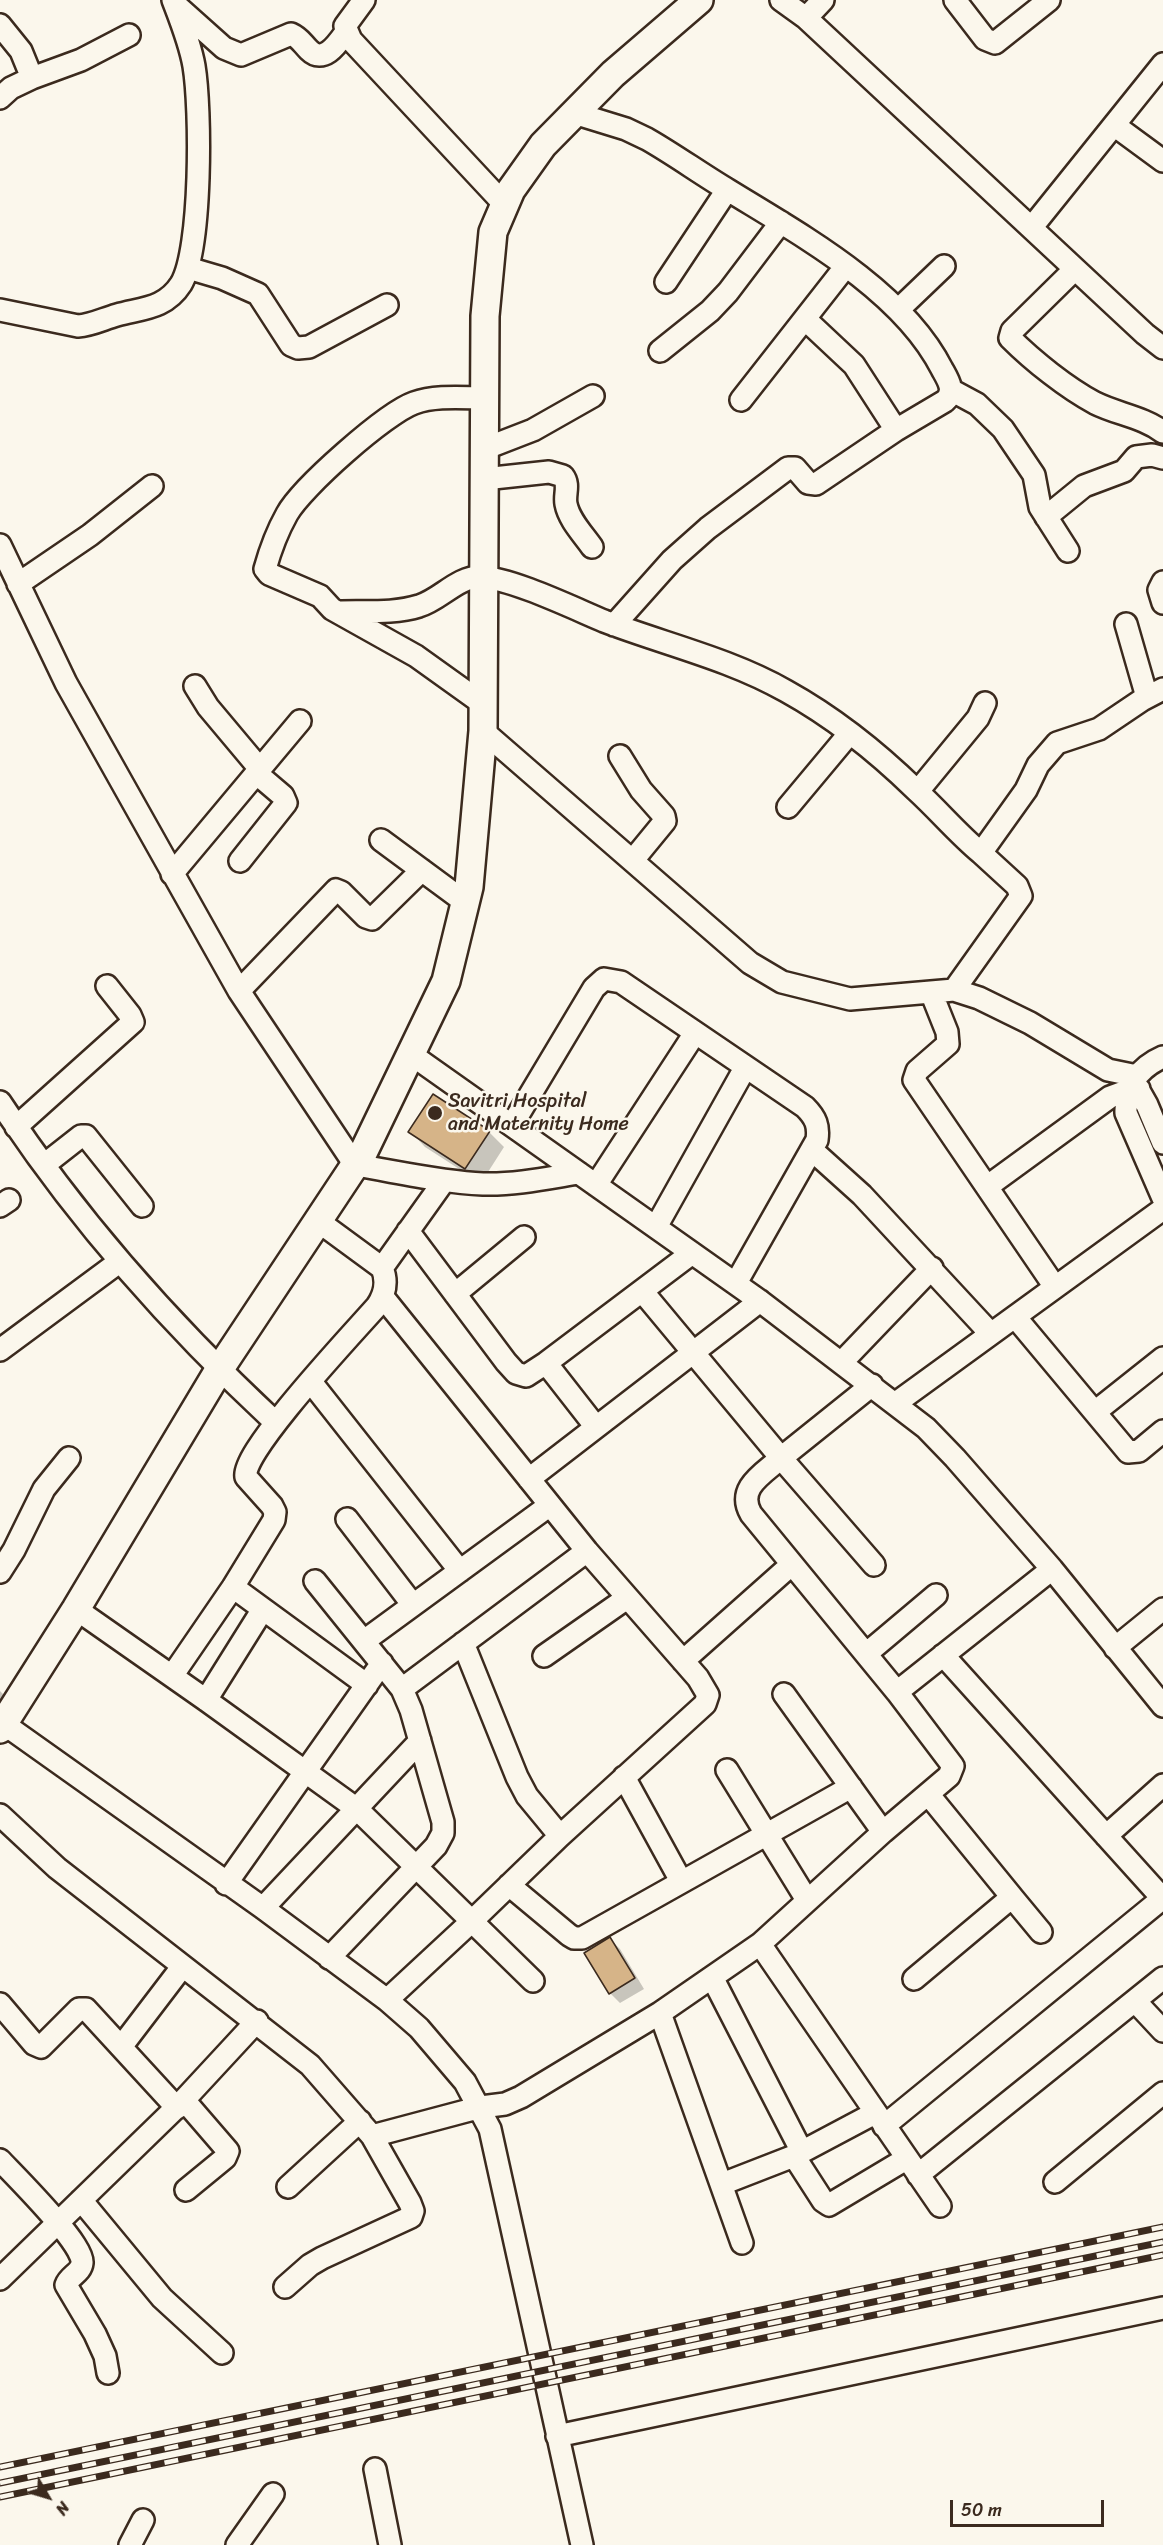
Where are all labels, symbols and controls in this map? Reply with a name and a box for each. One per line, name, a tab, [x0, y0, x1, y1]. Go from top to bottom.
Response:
place label: Savitri Hospital and Maternity Home	[448, 1090, 629, 1137]
marker: Savitri Hospital and Maternity Home	[426, 1104, 444, 1122]
north arrow	[18, 2467, 78, 2527]
scale bar	[953, 2488, 1108, 2526]
text: 50 m	[961, 2494, 1002, 2526]
text: N	[48, 2495, 77, 2522]

